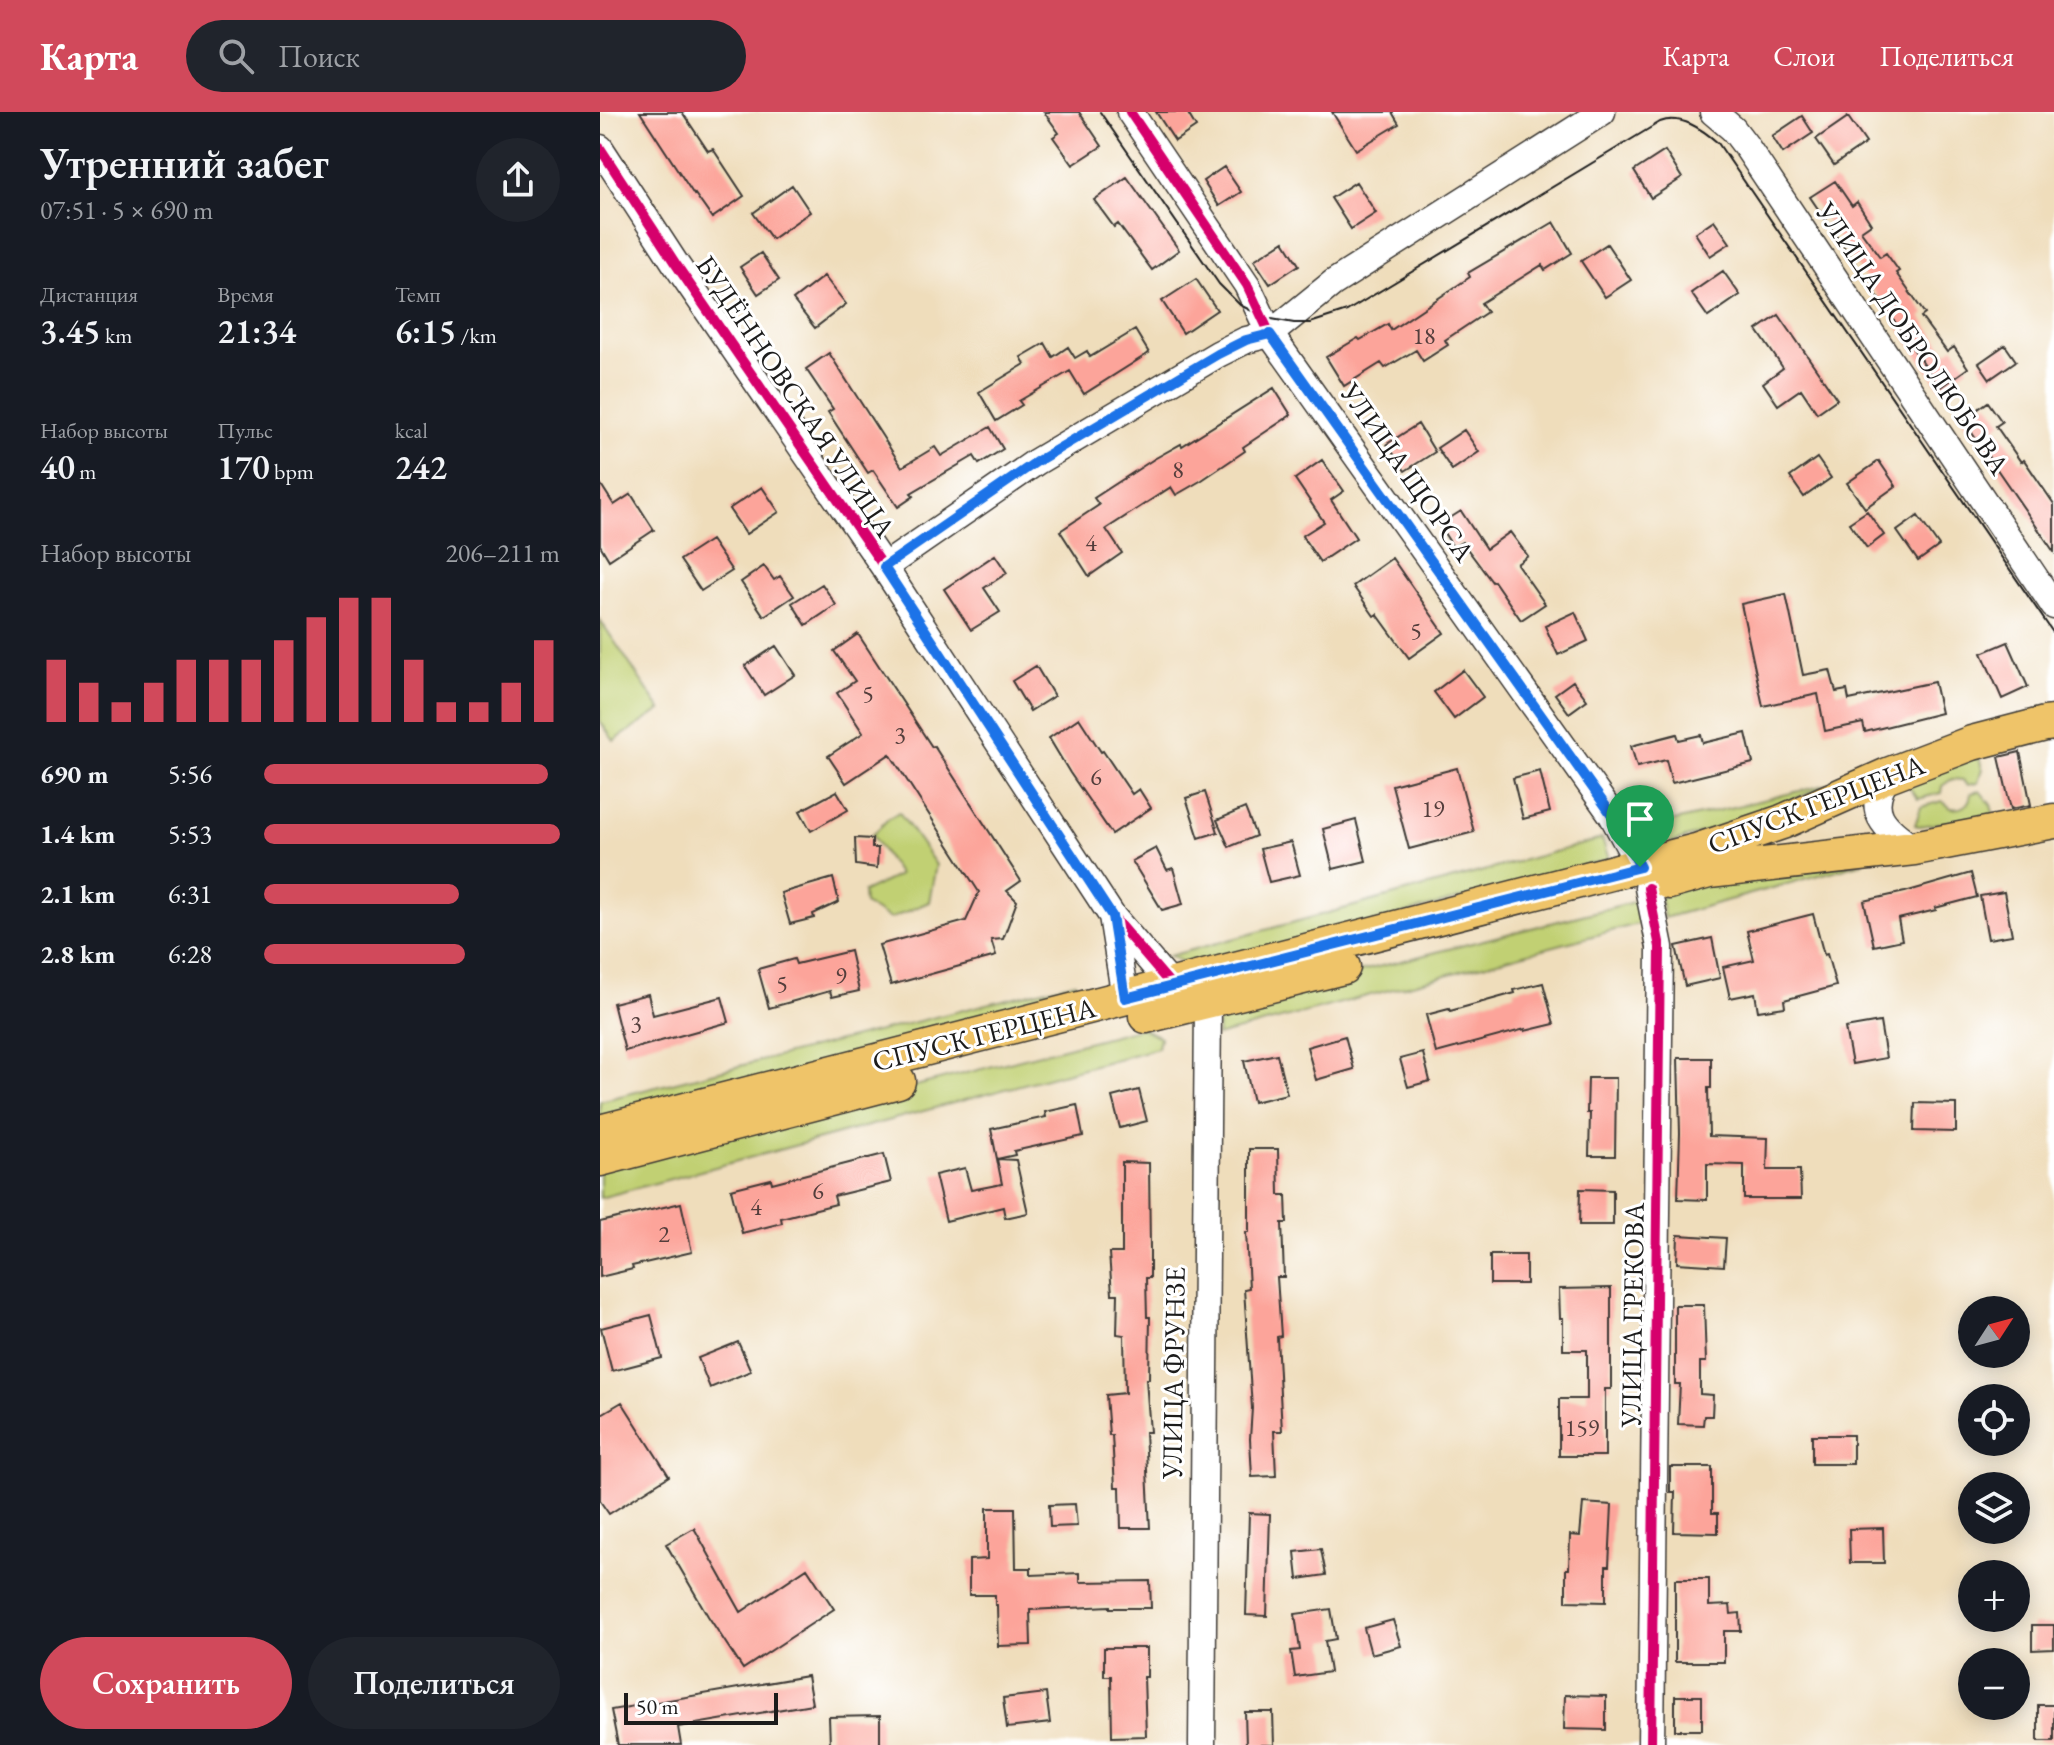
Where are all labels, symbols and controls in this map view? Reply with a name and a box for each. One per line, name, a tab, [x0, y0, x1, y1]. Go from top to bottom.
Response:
search box	[186, 20, 746, 92]
text: Карта	[40, 32, 138, 81]
icon: search	[214, 34, 258, 78]
text: Поиск	[278, 37, 360, 76]
text: Карта	[1662, 38, 1729, 74]
text: Слои	[1773, 38, 1835, 74]
text: Поделиться	[1879, 38, 2014, 74]
text: Утренний забег	[40, 134, 329, 191]
button: share	[476, 138, 560, 222]
text: 07:51 · 5 × 690 m	[40, 193, 213, 227]
street label: УЛИЦА ДОБРОЛЮБОВА	[1808, 194, 2018, 482]
street label: БУДЁННОВСКАЯ УЛИЦА	[688, 248, 904, 544]
text: Дистанция	[40, 280, 138, 309]
text: Время	[217, 280, 274, 309]
text: Темп	[395, 280, 440, 309]
text: 3.45	[40, 309, 101, 353]
text: 21:34	[217, 309, 296, 353]
text: 6:15	[395, 309, 456, 353]
house number: 18	[1412, 320, 1436, 351]
text: km	[101, 321, 132, 350]
text: /km	[456, 321, 497, 350]
street label: УЛИЦА ЩОРСА	[1332, 375, 1483, 569]
text: Набор высоты	[40, 416, 168, 445]
text: Пульс	[217, 416, 273, 445]
text: kcal	[395, 416, 428, 445]
text: 40	[40, 445, 75, 489]
text: 170	[217, 445, 270, 489]
text: 242	[395, 445, 447, 489]
house number: 8	[1172, 454, 1184, 485]
text: m	[75, 457, 96, 486]
text: bpm	[270, 457, 314, 486]
house number: 4	[1085, 527, 1097, 558]
text: Набор высоты	[40, 536, 191, 570]
text: 206–211 m	[445, 536, 560, 570]
house number: 5	[1410, 615, 1422, 646]
house number: 5	[862, 678, 874, 709]
house number: 3	[894, 719, 906, 750]
street label: СПУСК ГЕРЦЕНА	[1703, 746, 1930, 862]
text: 690 m	[40, 757, 108, 791]
text: 5:56	[168, 757, 212, 791]
house number: 6	[1090, 761, 1102, 792]
pin	[1606, 785, 1674, 867]
house number: 19	[1421, 793, 1445, 824]
icon: arrive	[1618, 797, 1662, 841]
text: 1.4 km	[40, 817, 115, 851]
text: 5:53	[168, 817, 212, 851]
text: 2.1 km	[40, 877, 115, 911]
text: 6:31	[168, 877, 212, 911]
text: 2.8 km	[40, 937, 115, 971]
text: 6:28	[168, 937, 212, 971]
house number: 9	[835, 960, 847, 991]
house number: 5	[776, 968, 788, 999]
street label: СПУСК ГЕРЦЕНА	[868, 989, 1100, 1079]
house number: 3	[630, 1008, 642, 1039]
house number: 6	[812, 1175, 824, 1206]
house number: 4	[750, 1191, 762, 1222]
street label: УЛИЦА ГРЕКОВА	[1612, 1202, 1652, 1429]
house number: 2	[658, 1218, 670, 1249]
street label: УЛИЦА ФРУНЗЕ	[1153, 1266, 1193, 1481]
north arrow	[1958, 1296, 2030, 1368]
map controls	[1958, 1296, 2030, 1720]
button: locate	[1958, 1384, 2030, 1456]
house number: 159	[1565, 1412, 1600, 1443]
button: layers	[1958, 1472, 2030, 1544]
button: +	[1958, 1560, 2030, 1632]
button: Сохранить	[40, 1637, 292, 1729]
button: Поделиться	[308, 1637, 560, 1729]
button: −	[1958, 1648, 2030, 1720]
scale bar	[624, 1689, 778, 1725]
text: 50 m	[636, 1692, 679, 1721]

